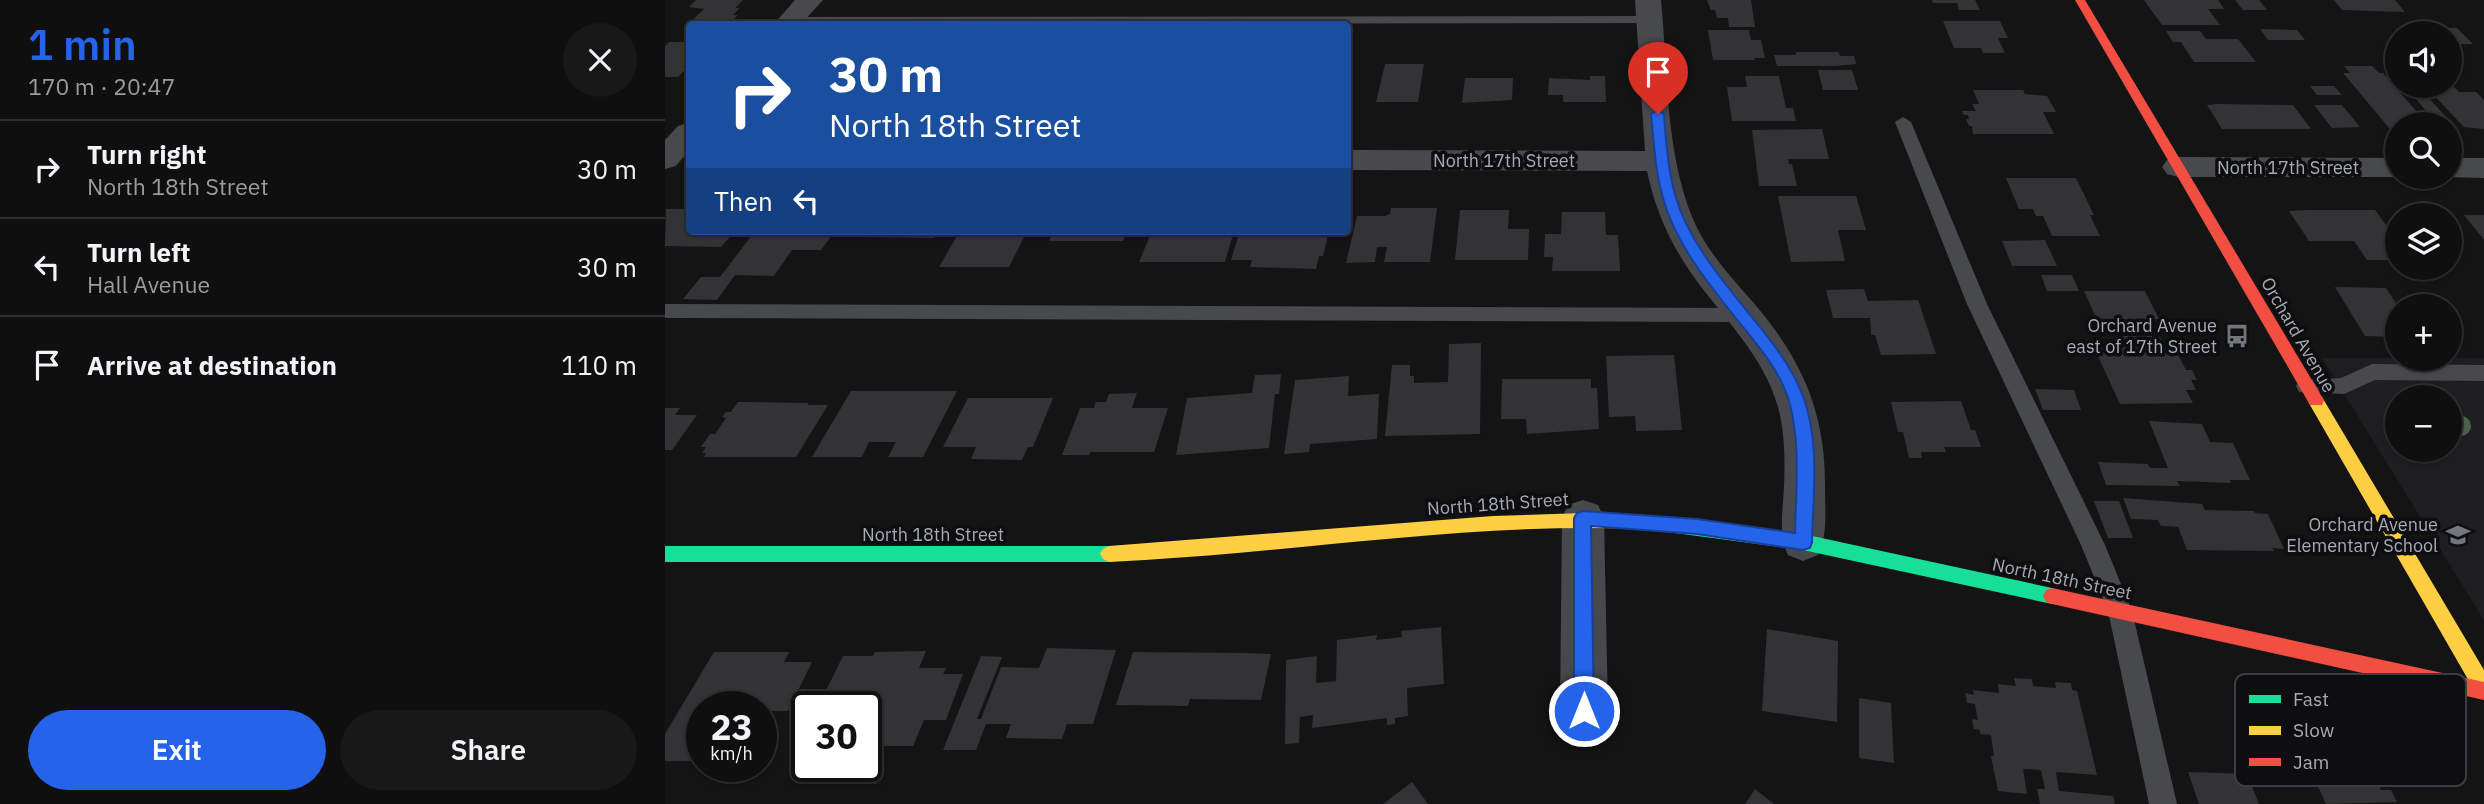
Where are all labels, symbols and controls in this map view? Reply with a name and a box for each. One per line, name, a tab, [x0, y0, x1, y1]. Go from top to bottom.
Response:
text: 1 min	[28, 17, 137, 72]
map controls	[2385, 21, 2462, 462]
button: sound	[2385, 21, 2462, 98]
button: close	[563, 23, 637, 97]
text: 30 m	[829, 42, 943, 105]
pin	[1628, 42, 1688, 114]
icon: right	[714, 49, 805, 140]
icon: arrive	[1639, 53, 1677, 91]
text: 170 m · 20:47	[28, 71, 175, 101]
text: North 18th Street	[829, 104, 1082, 146]
button: search	[2385, 112, 2462, 189]
text: Turn right	[87, 137, 206, 171]
street label: North 17th Street	[1433, 149, 1575, 172]
icon: right	[28, 150, 66, 188]
text: 30 m	[577, 152, 637, 186]
street label: North 17th Street	[2217, 156, 2359, 179]
text: North 18th Street	[87, 171, 269, 201]
icon: left	[787, 182, 825, 220]
text: Then	[714, 184, 773, 218]
button: layers	[2385, 203, 2462, 280]
text: Turn left	[87, 235, 190, 269]
icon: left	[28, 248, 66, 286]
text: 30 m	[577, 250, 637, 284]
text: Hall Avenue	[87, 269, 210, 299]
street label: Orchard Avenue	[2256, 273, 2341, 397]
button: +	[2385, 294, 2462, 371]
place label: Orchard Avenue east of 17th Street	[2066, 314, 2217, 358]
bus stop icon: Orchard Avenue east of 17th Street	[2223, 322, 2251, 350]
icon: arrive	[28, 346, 66, 384]
text: Arrive at destination	[87, 348, 337, 382]
text: 110 m	[561, 348, 637, 382]
button: −	[2385, 385, 2462, 462]
street label: North 18th Street	[1426, 487, 1570, 520]
place label: Orchard Avenue Elementary School	[2286, 513, 2438, 557]
school or university icon: Orchard Avenue Elementary School	[2444, 521, 2472, 549]
street label: North 18th Street	[862, 523, 1004, 546]
street label: North 18th Street	[1990, 552, 2134, 605]
position arrow	[1547, 674, 1621, 748]
legend	[2235, 674, 2466, 786]
text: Fast	[2293, 687, 2329, 711]
speed limit sign: 30	[791, 691, 882, 782]
text: 23	[710, 704, 753, 750]
button: Exit	[28, 710, 326, 790]
button: Share	[340, 710, 637, 790]
text: Slow	[2293, 718, 2334, 742]
text: km/h	[710, 742, 753, 765]
text: Jam	[2293, 750, 2329, 774]

